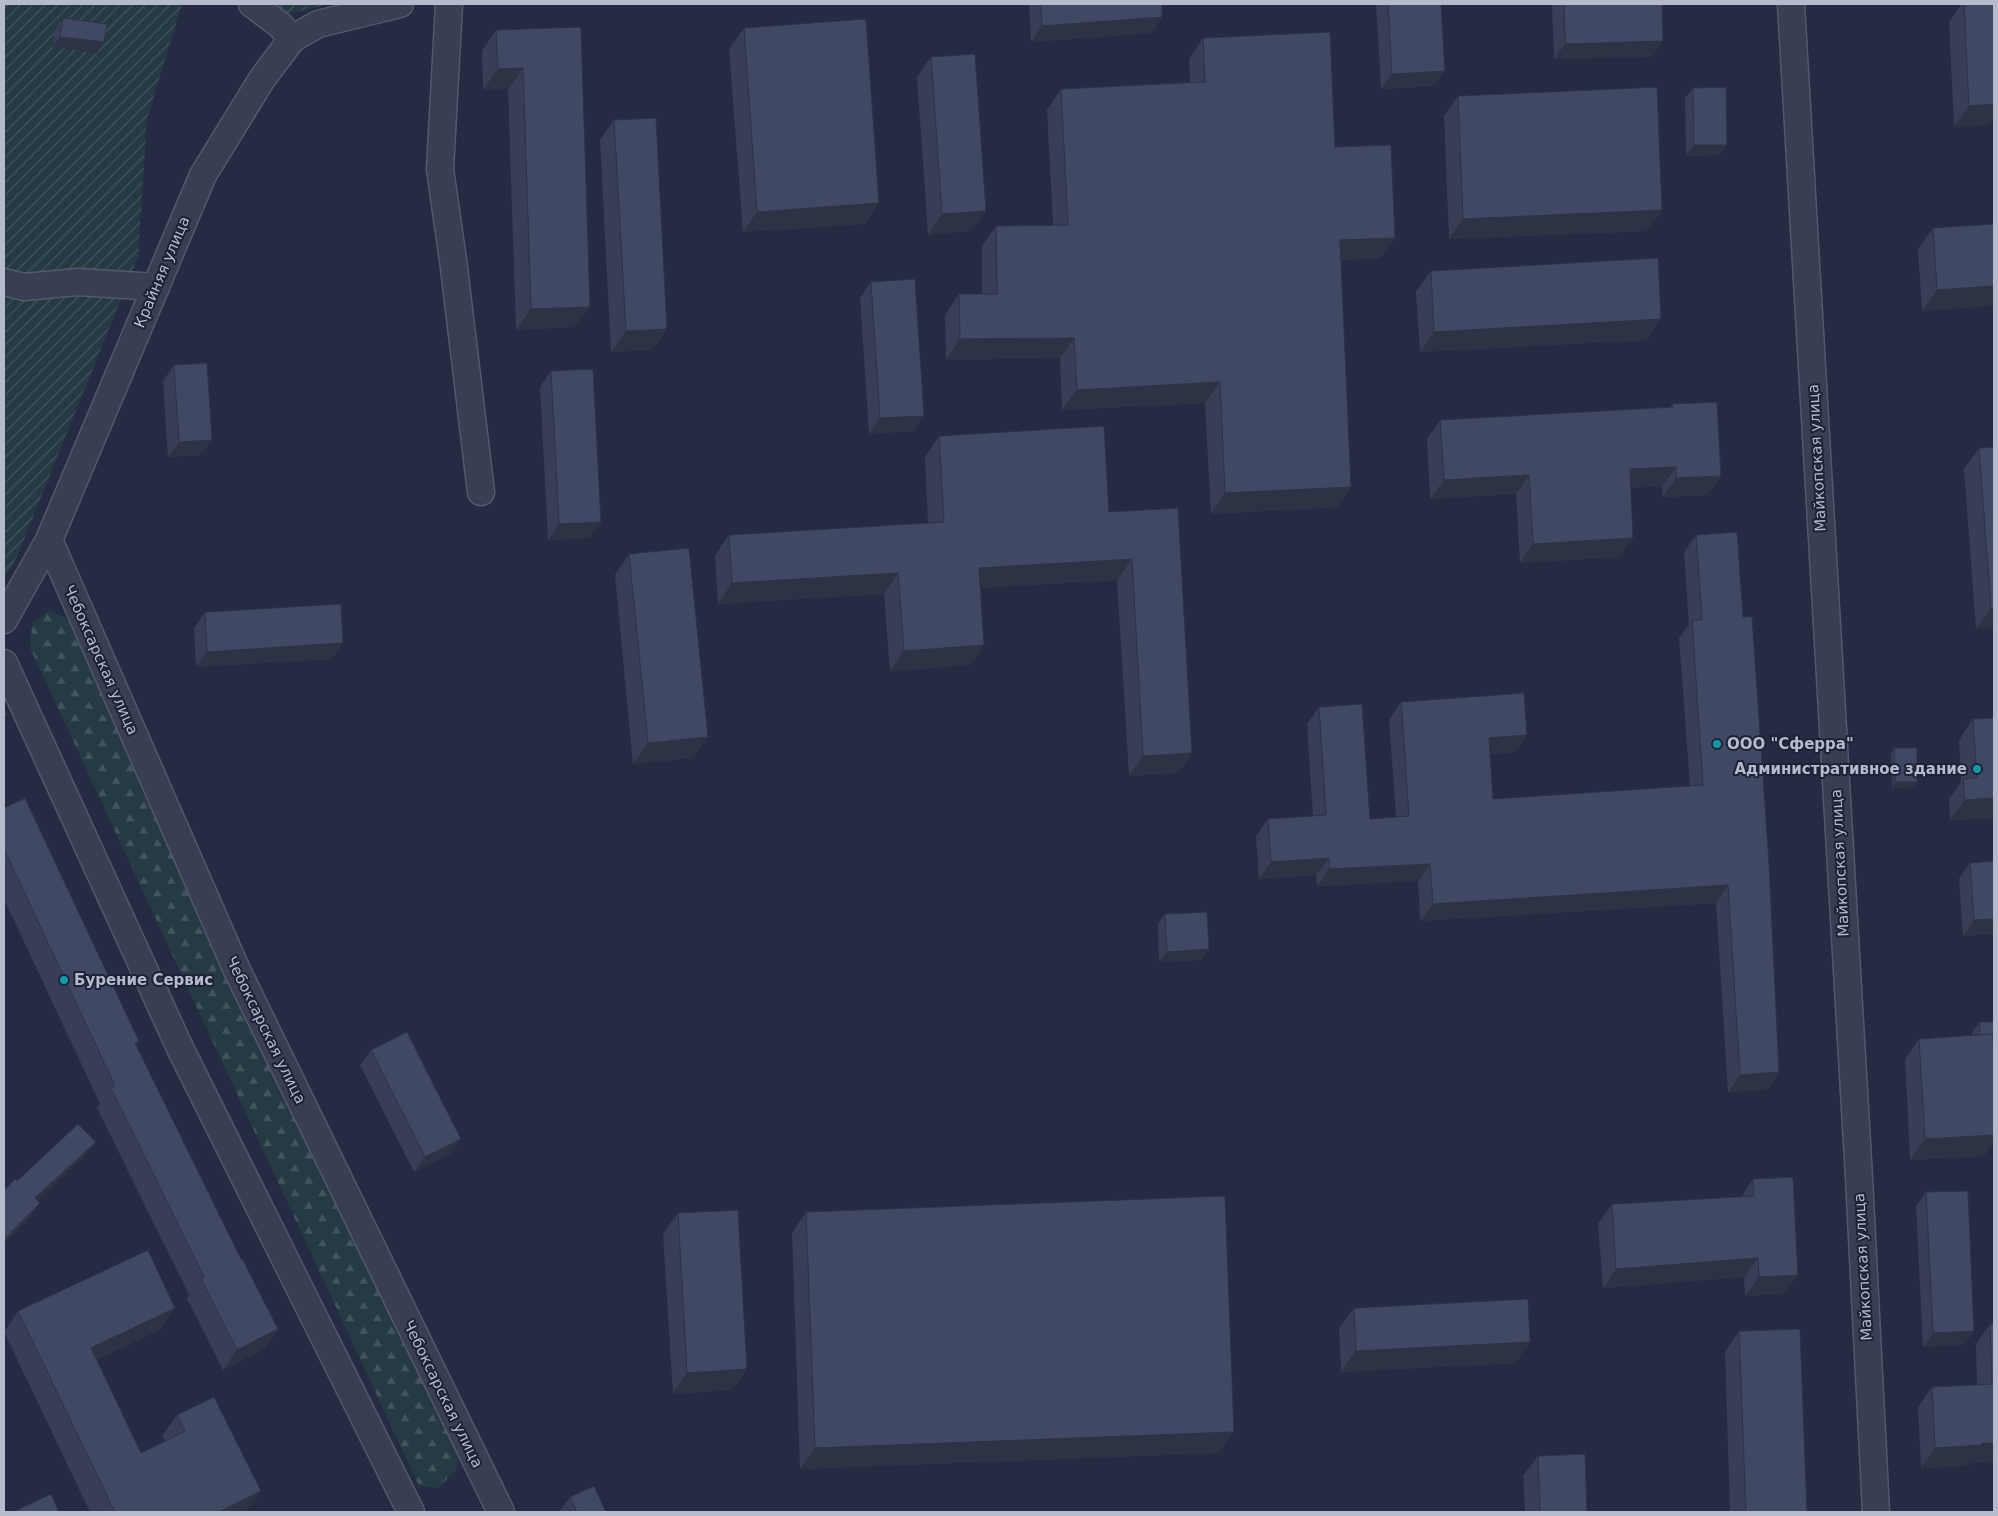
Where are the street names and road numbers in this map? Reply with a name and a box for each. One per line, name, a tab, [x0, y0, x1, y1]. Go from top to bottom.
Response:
street label: Крайняя улица	[130, 214, 194, 330]
street label: Майкопская улица	[1804, 384, 1830, 532]
street label: Чебоксарская улица	[60, 582, 142, 738]
street label: Майкопская улица	[1827, 789, 1853, 937]
street label: Чебоксарская улица	[222, 953, 310, 1107]
street label: Майкопская улица	[1850, 1193, 1876, 1341]
street label: Чебоксарская улица	[399, 1317, 487, 1471]

